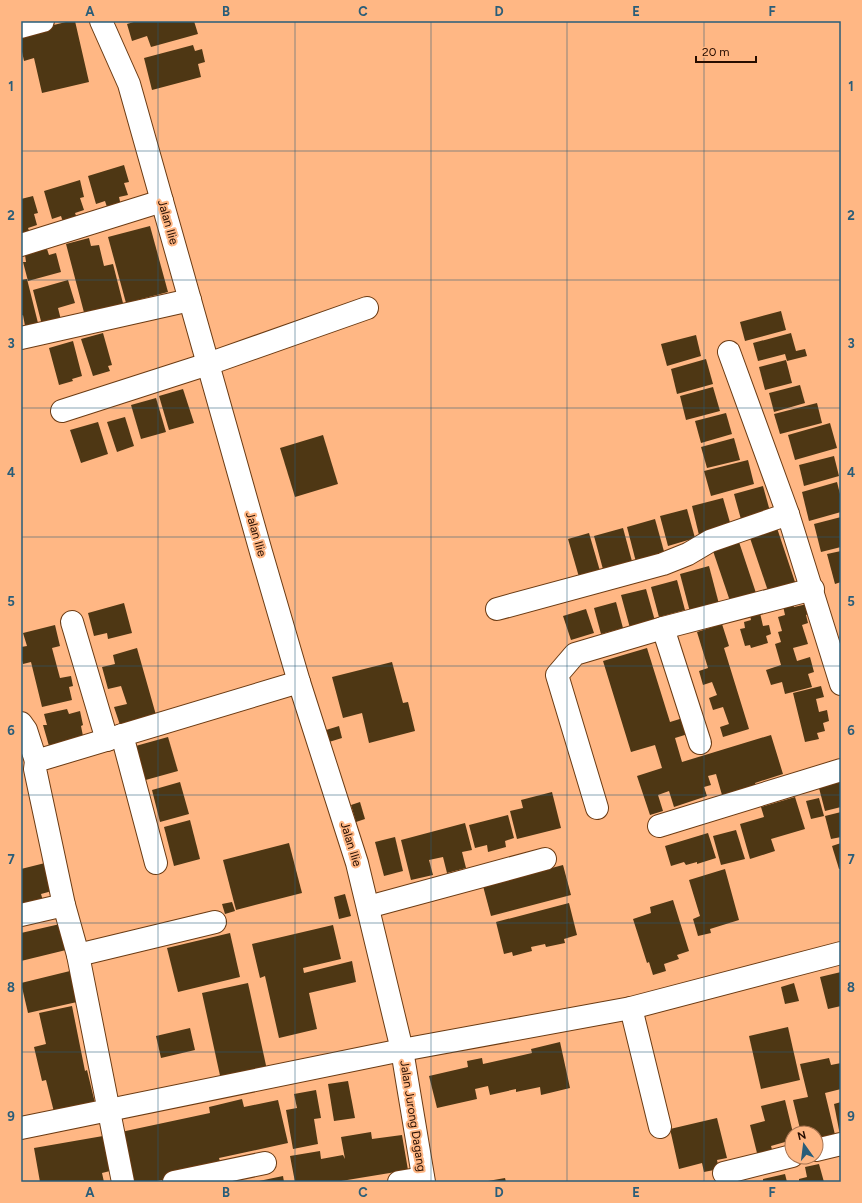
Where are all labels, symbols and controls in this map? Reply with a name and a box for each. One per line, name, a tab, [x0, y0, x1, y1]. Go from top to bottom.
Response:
text: A	[85, 4, 95, 19]
text: B	[222, 4, 230, 19]
text: C	[358, 4, 368, 19]
text: D	[494, 4, 504, 19]
text: E	[632, 4, 640, 19]
text: F	[768, 4, 776, 19]
scale bar	[696, 38, 756, 64]
text: 20 m	[702, 45, 730, 59]
text: 1	[8, 79, 14, 94]
text: 1	[848, 79, 854, 94]
street label: Jalan Ilie	[155, 198, 181, 246]
text: 2	[7, 208, 15, 223]
text: 2	[847, 208, 855, 223]
text: 3	[7, 336, 15, 351]
text: 3	[847, 336, 855, 351]
text: 4	[7, 465, 15, 480]
text: 4	[847, 465, 855, 480]
street label: Jalan Ilie	[243, 510, 269, 558]
text: 5	[7, 594, 15, 609]
text: 5	[847, 594, 855, 609]
text: 6	[7, 723, 15, 738]
text: 6	[847, 723, 855, 738]
street label: Jalan Ilie	[338, 820, 365, 868]
text: 7	[7, 852, 15, 867]
text: 7	[847, 852, 855, 867]
text: 8	[7, 980, 15, 995]
text: 8	[847, 980, 855, 995]
street label: Jalan Jurong Dagang	[397, 1059, 429, 1173]
text: 9	[7, 1109, 15, 1124]
text: 9	[847, 1109, 855, 1124]
north arrow	[784, 1125, 824, 1165]
text: N	[796, 1128, 807, 1143]
text: A	[85, 1185, 95, 1200]
text: B	[222, 1185, 230, 1200]
text: C	[358, 1185, 368, 1200]
text: D	[494, 1185, 504, 1200]
text: E	[632, 1185, 640, 1200]
text: F	[768, 1185, 776, 1200]

